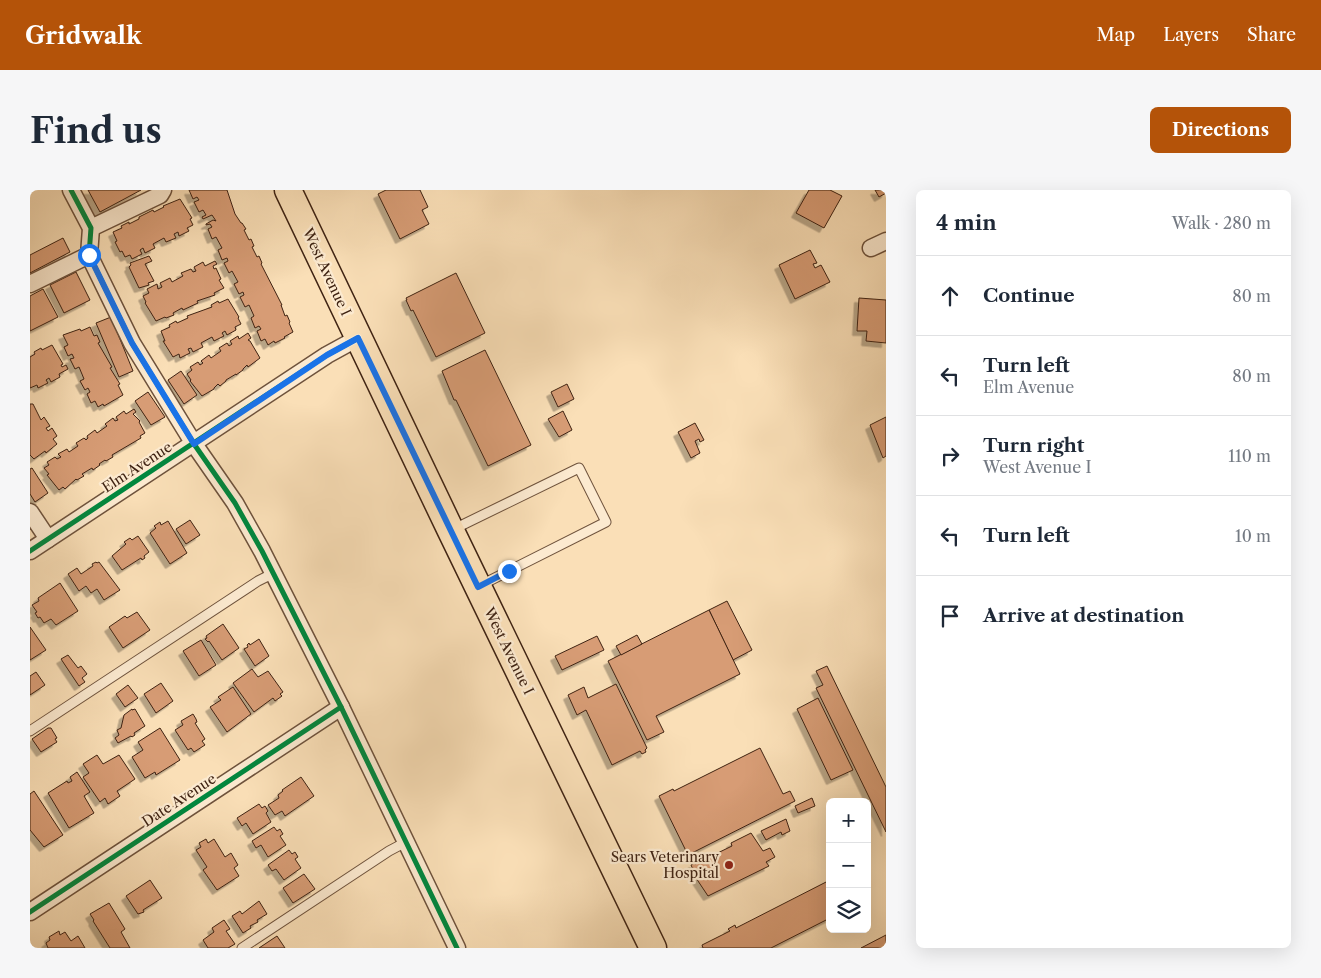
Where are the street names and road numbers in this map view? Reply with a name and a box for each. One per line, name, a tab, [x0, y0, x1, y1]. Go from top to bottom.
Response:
street label: West Avenue I	[298, 224, 355, 319]
street label: Elm Avenue	[99, 438, 175, 496]
street label: West Avenue I	[480, 604, 538, 698]
street label: Date Avenue	[139, 769, 219, 831]

